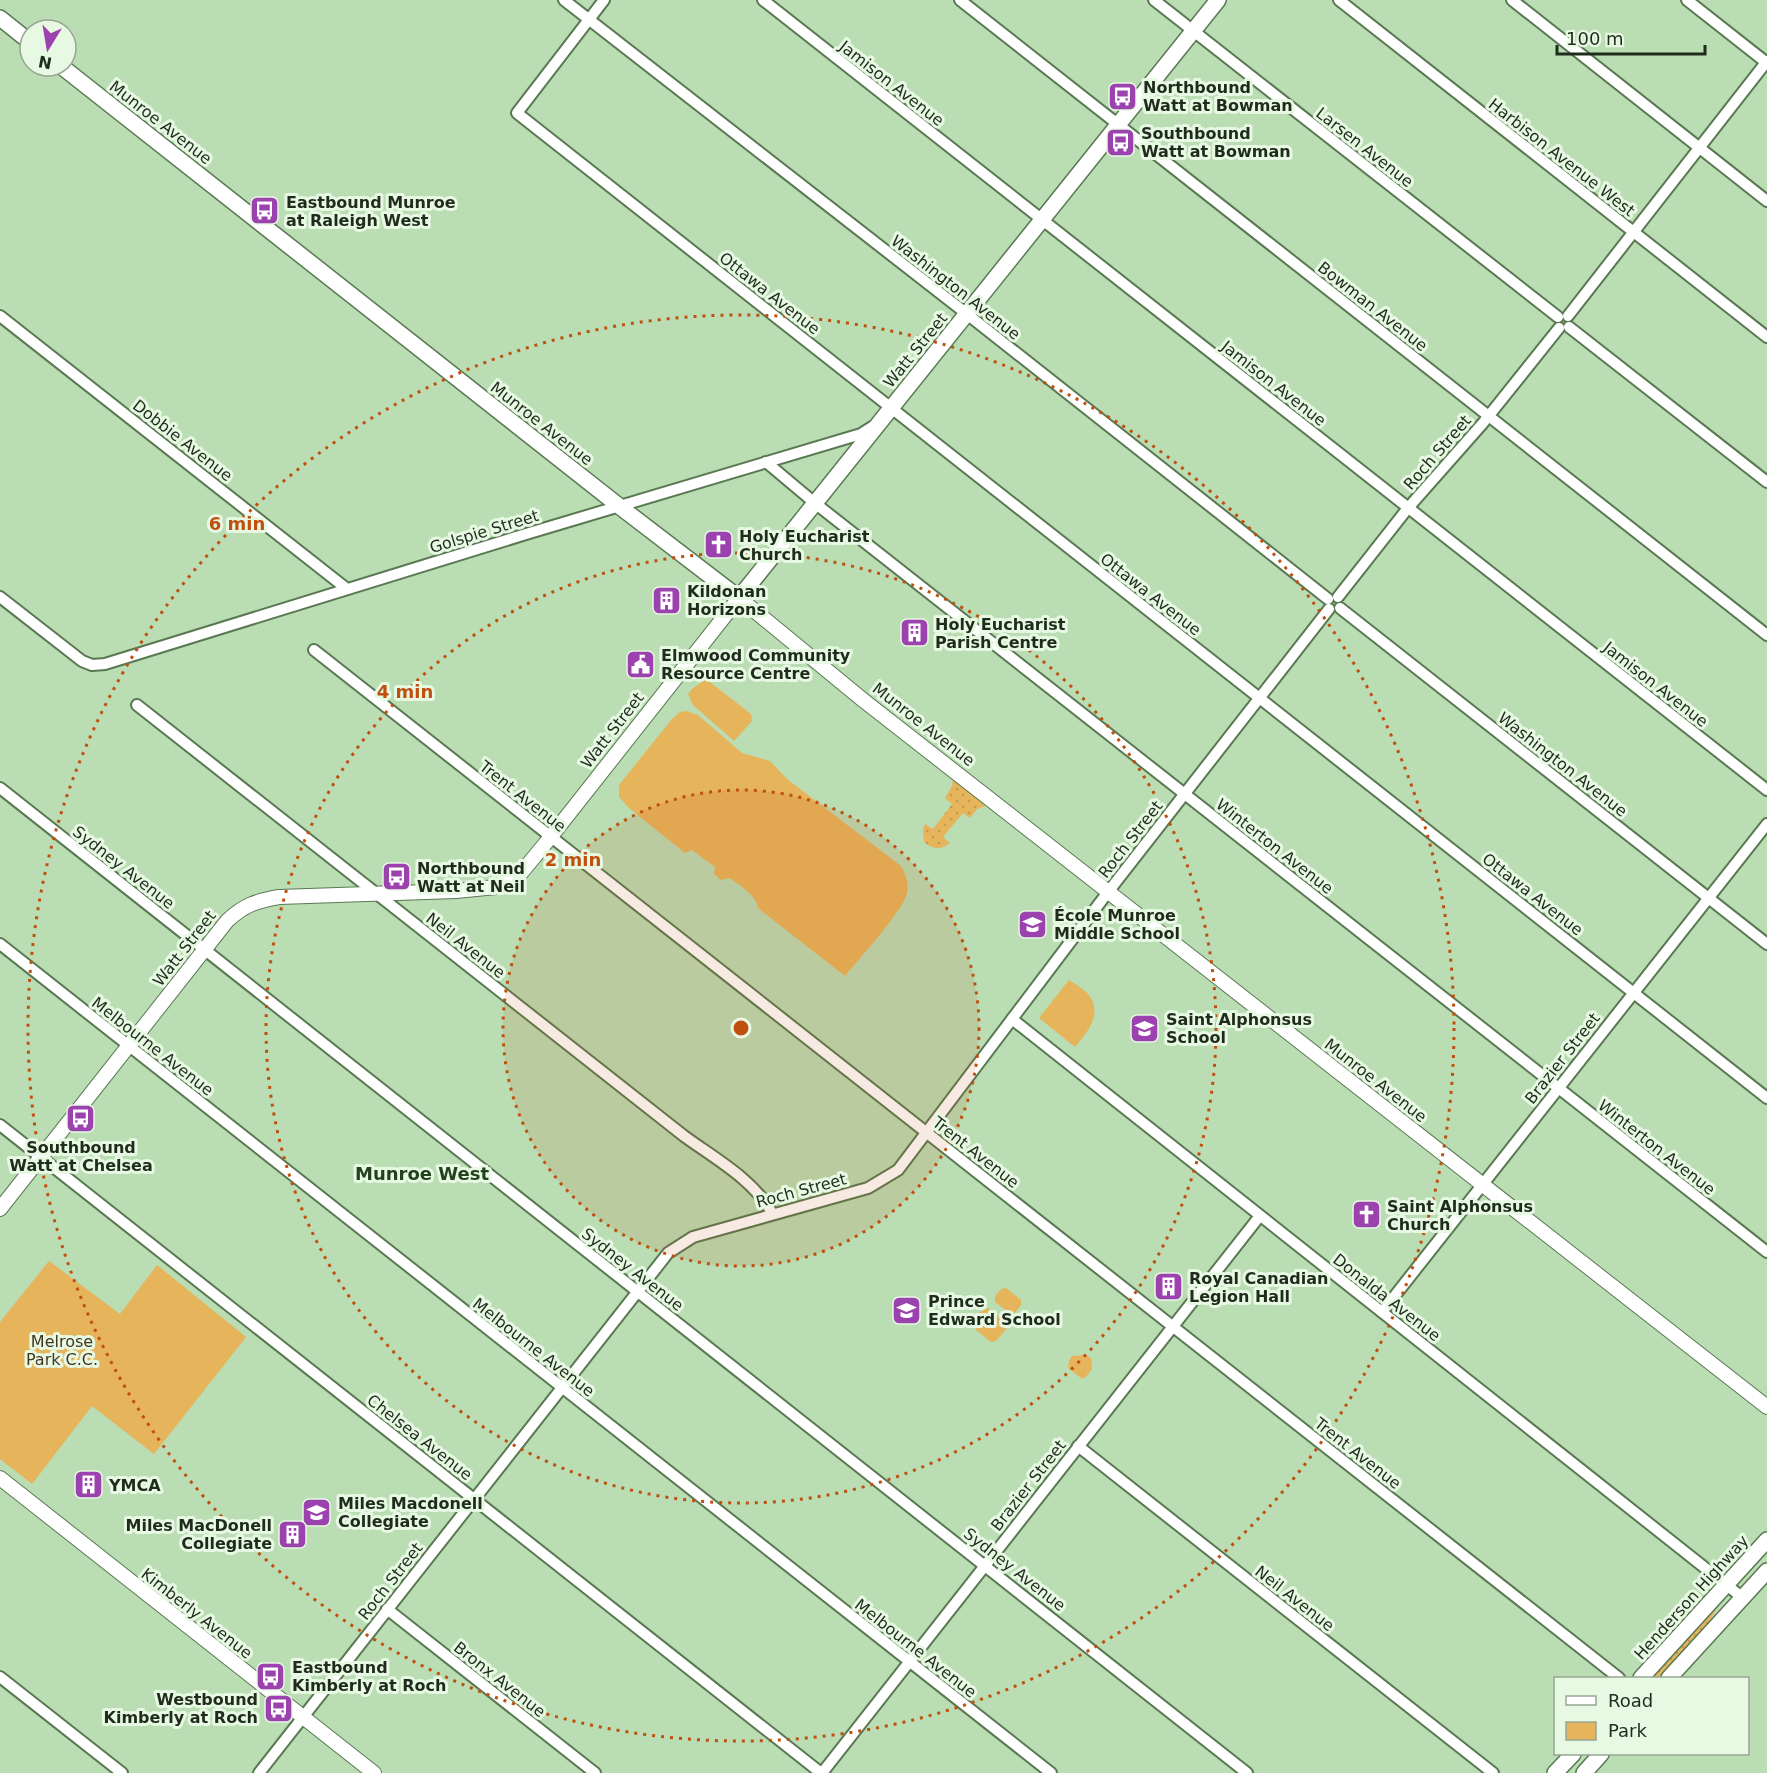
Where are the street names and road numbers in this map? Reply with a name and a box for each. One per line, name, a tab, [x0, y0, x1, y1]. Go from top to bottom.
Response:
street label: Jamison Avenue	[835, 36, 948, 130]
street label: Munroe Avenue	[106, 77, 216, 168]
street label: Harbison Avenue West	[1485, 94, 1639, 220]
street label: Larsen Avenue	[1312, 104, 1417, 191]
street label: Washington Avenue	[887, 231, 1024, 344]
street label: Ottawa Avenue	[716, 248, 824, 339]
street label: Bowman Avenue	[1314, 258, 1431, 355]
street label: Watt Street	[879, 309, 951, 392]
street label: Jamison Avenue	[1217, 336, 1330, 430]
street label: Munroe Avenue	[487, 378, 597, 469]
street label: Dobbie Avenue	[129, 396, 236, 485]
street label: Roch Street	[1400, 411, 1475, 494]
street label: Golspie Street	[427, 506, 541, 557]
street label: Ottawa Avenue	[1097, 549, 1205, 640]
street label: Jamison Avenue	[1599, 637, 1712, 731]
street label: Munroe Avenue	[869, 679, 979, 770]
street label: Watt Street	[577, 689, 648, 772]
street label: Washington Avenue	[1494, 708, 1631, 821]
street label: Trent Avenue	[475, 756, 570, 836]
street label: Winterton Avenue	[1212, 795, 1337, 898]
street label: Roch Street	[1094, 797, 1166, 882]
street label: Sydney Avenue	[69, 822, 178, 913]
street label: Ottawa Avenue	[1479, 849, 1587, 940]
street label: Watt Street	[149, 907, 220, 990]
street label: Neil Avenue	[422, 909, 509, 982]
street label: Melbourne Avenue	[88, 993, 217, 1100]
street label: Brazier Street	[1521, 1009, 1604, 1108]
street label: Munroe Avenue	[1321, 1035, 1431, 1126]
street label: Winterton Avenue	[1594, 1096, 1719, 1199]
street label: Trent Avenue	[928, 1112, 1023, 1192]
street label: Roch Street	[754, 1169, 848, 1212]
street label: Sydney Avenue	[578, 1224, 687, 1315]
street label: Donalda Avenue	[1329, 1250, 1444, 1345]
street label: Melbourne Avenue	[469, 1294, 598, 1401]
street label: Chelsea Avenue	[363, 1390, 476, 1484]
street label: Trent Avenue	[1310, 1413, 1405, 1493]
street label: Brazier Street	[987, 1436, 1070, 1535]
street label: Sydney Avenue	[960, 1524, 1069, 1615]
street label: Henderson Highway	[1630, 1531, 1752, 1664]
street label: Roch Street	[354, 1539, 426, 1624]
street label: Neil Avenue	[1251, 1562, 1338, 1635]
street label: Kimberly Avenue	[137, 1564, 256, 1663]
street label: Melbourne Avenue	[851, 1595, 980, 1702]
street label: Bronx Avenue	[450, 1638, 549, 1721]

